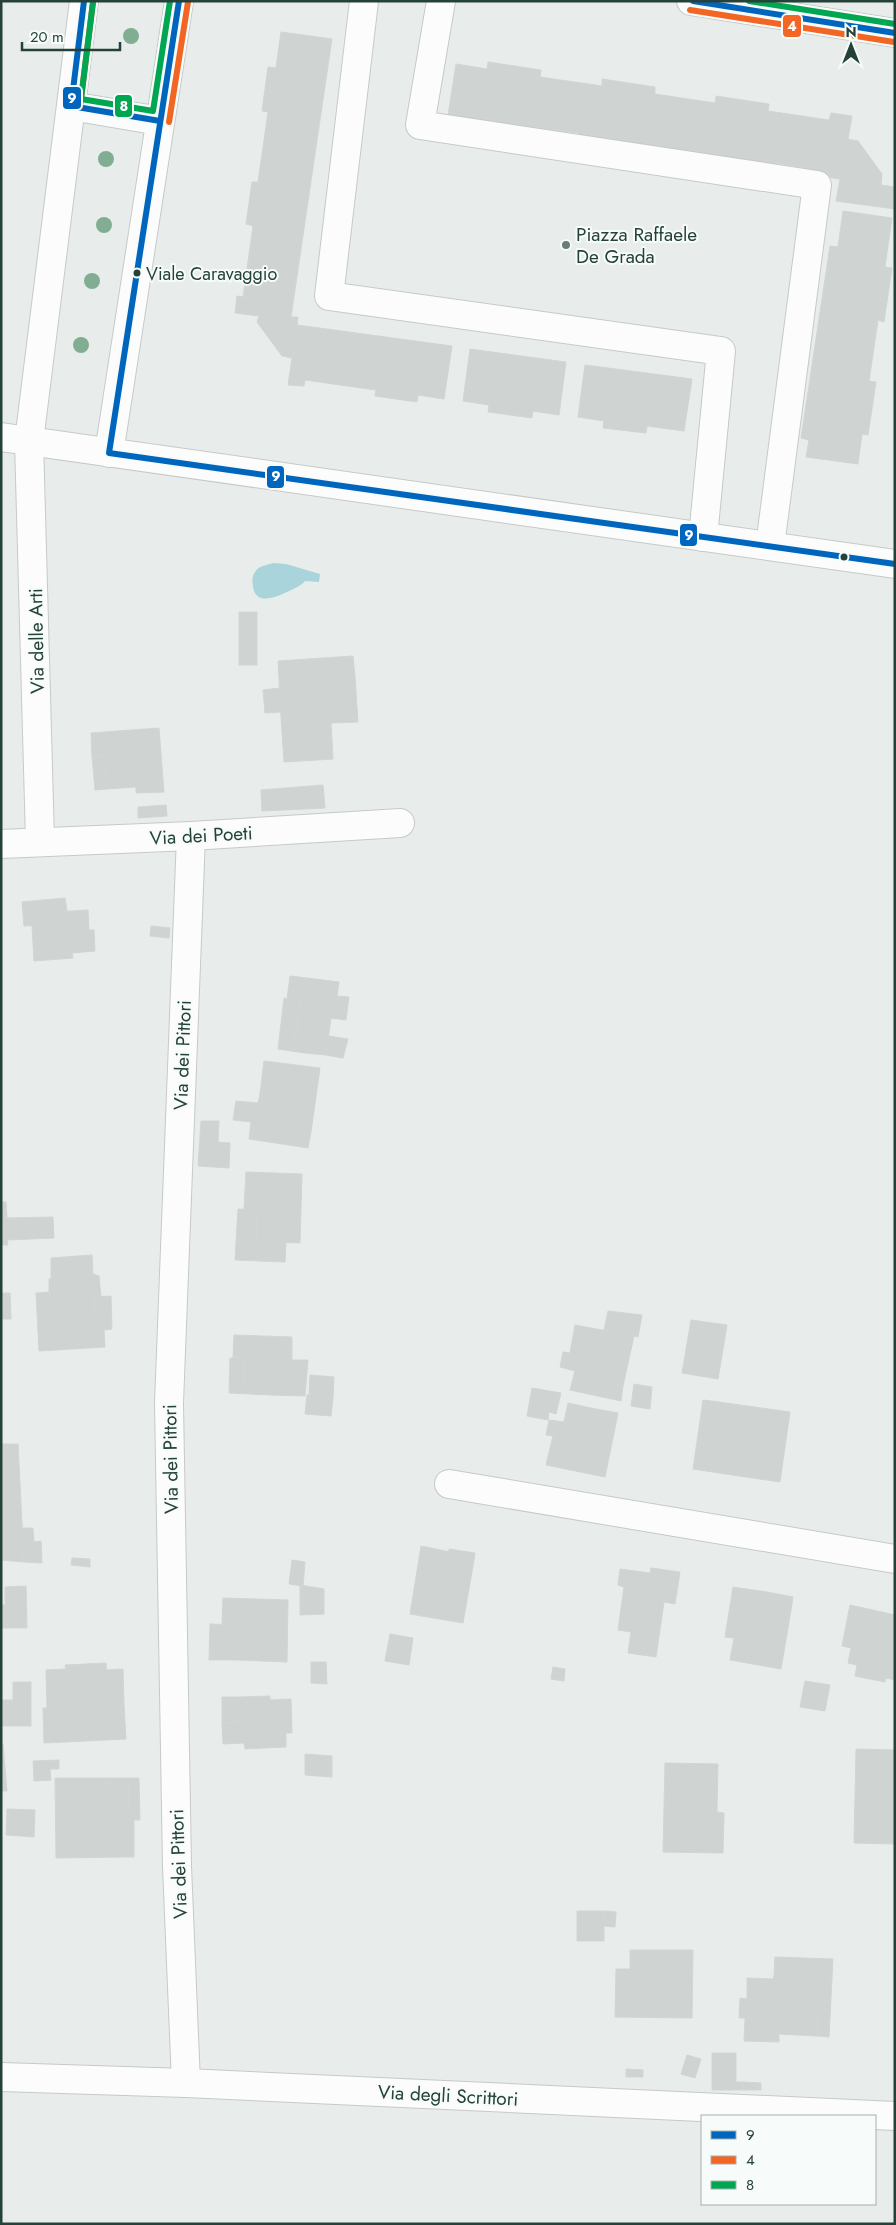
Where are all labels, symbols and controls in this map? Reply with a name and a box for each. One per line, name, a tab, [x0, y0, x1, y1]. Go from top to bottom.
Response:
line badge: 4	[782, 14, 802, 38]
text: 4	[787, 16, 797, 36]
scale bar	[22, 20, 120, 52]
north arrow	[826, 20, 876, 70]
text: N	[845, 22, 857, 42]
text: 20 m	[30, 26, 64, 48]
line badge: 9	[62, 86, 82, 110]
text: 9	[67, 88, 77, 108]
line badge: 8	[114, 94, 133, 118]
text: 8	[120, 96, 129, 116]
place label: Piazza Raffaele De Grada	[576, 221, 697, 270]
marker: Piazza Raffaele De Grada	[560, 239, 572, 251]
place label: Viale Caravaggio	[146, 261, 278, 287]
marker: Viale Caravaggio	[132, 268, 142, 278]
line badge: 9	[266, 465, 285, 489]
text: 9	[271, 466, 281, 486]
line badge: 9	[679, 523, 698, 547]
text: 9	[684, 525, 694, 545]
unlabelled marker	[839, 552, 849, 562]
street label: Via delle Arti	[22, 588, 51, 694]
street label: Via dei Poeti	[149, 819, 253, 852]
street label: Via dei Pittori	[167, 1000, 198, 1110]
street label: Via dei Pittori	[156, 1404, 185, 1514]
street label: Via dei Pittori	[163, 1809, 194, 1919]
street label: Via degli Scrittori	[377, 2078, 519, 2113]
legend	[701, 2115, 876, 2205]
text: 9	[746, 2124, 755, 2146]
text: 4	[746, 2149, 755, 2171]
text: 8	[746, 2174, 754, 2196]

